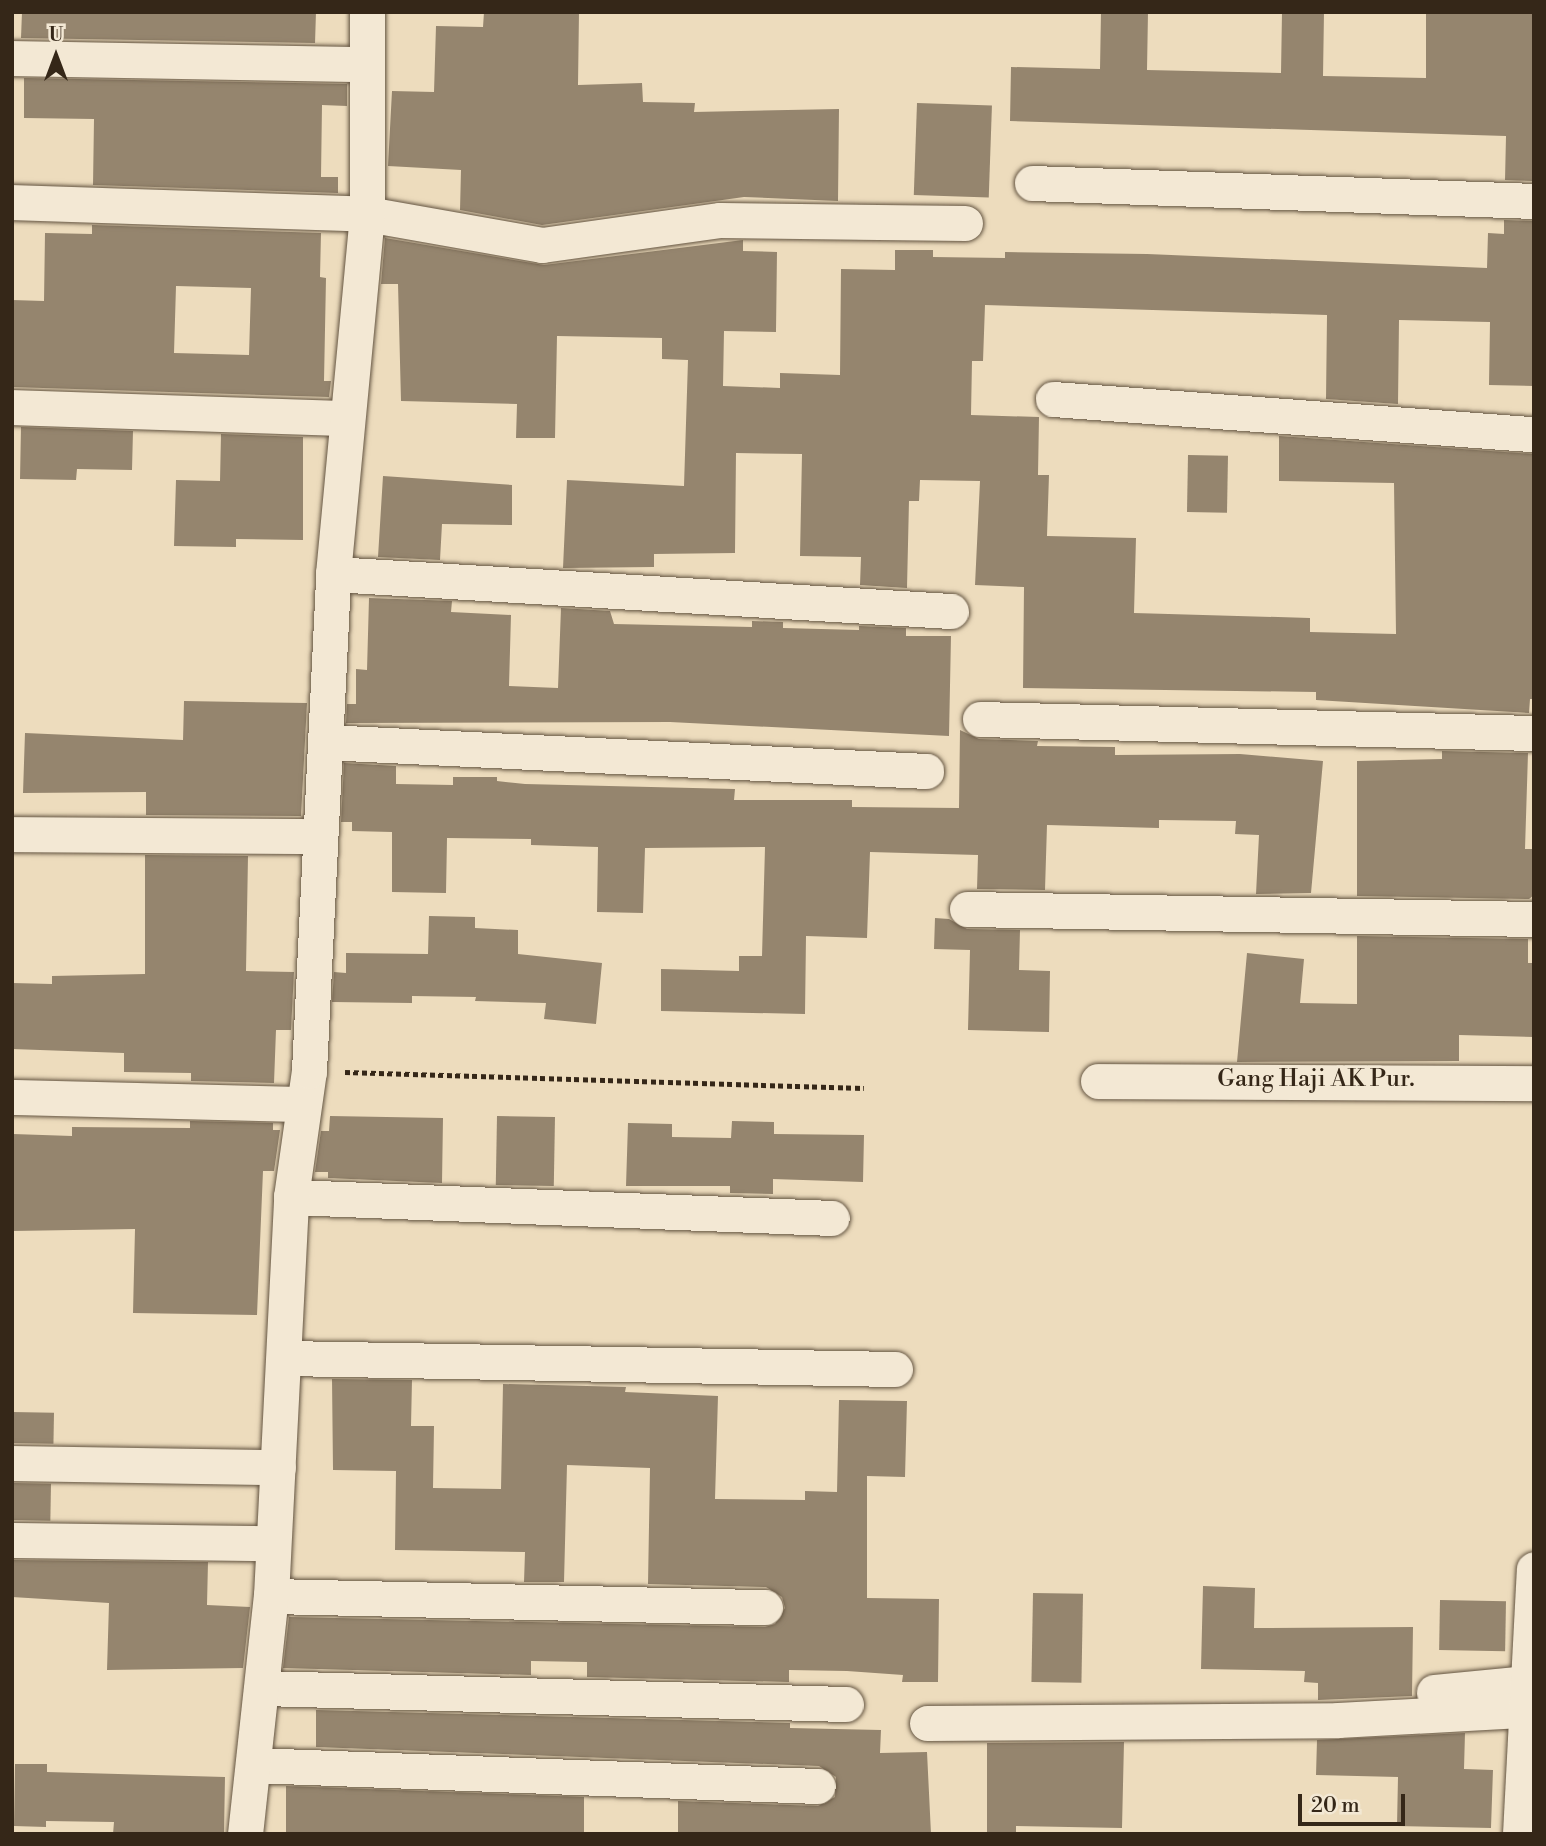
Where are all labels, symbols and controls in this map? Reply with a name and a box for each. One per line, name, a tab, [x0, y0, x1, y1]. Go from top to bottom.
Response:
north arrow	[21, 21, 91, 91]
text: U	[49, 23, 63, 47]
street label: Gang Haji AK Pur.	[1217, 1066, 1415, 1094]
scale bar	[1301, 1780, 1408, 1824]
text: 20 m	[1311, 1793, 1360, 1819]

